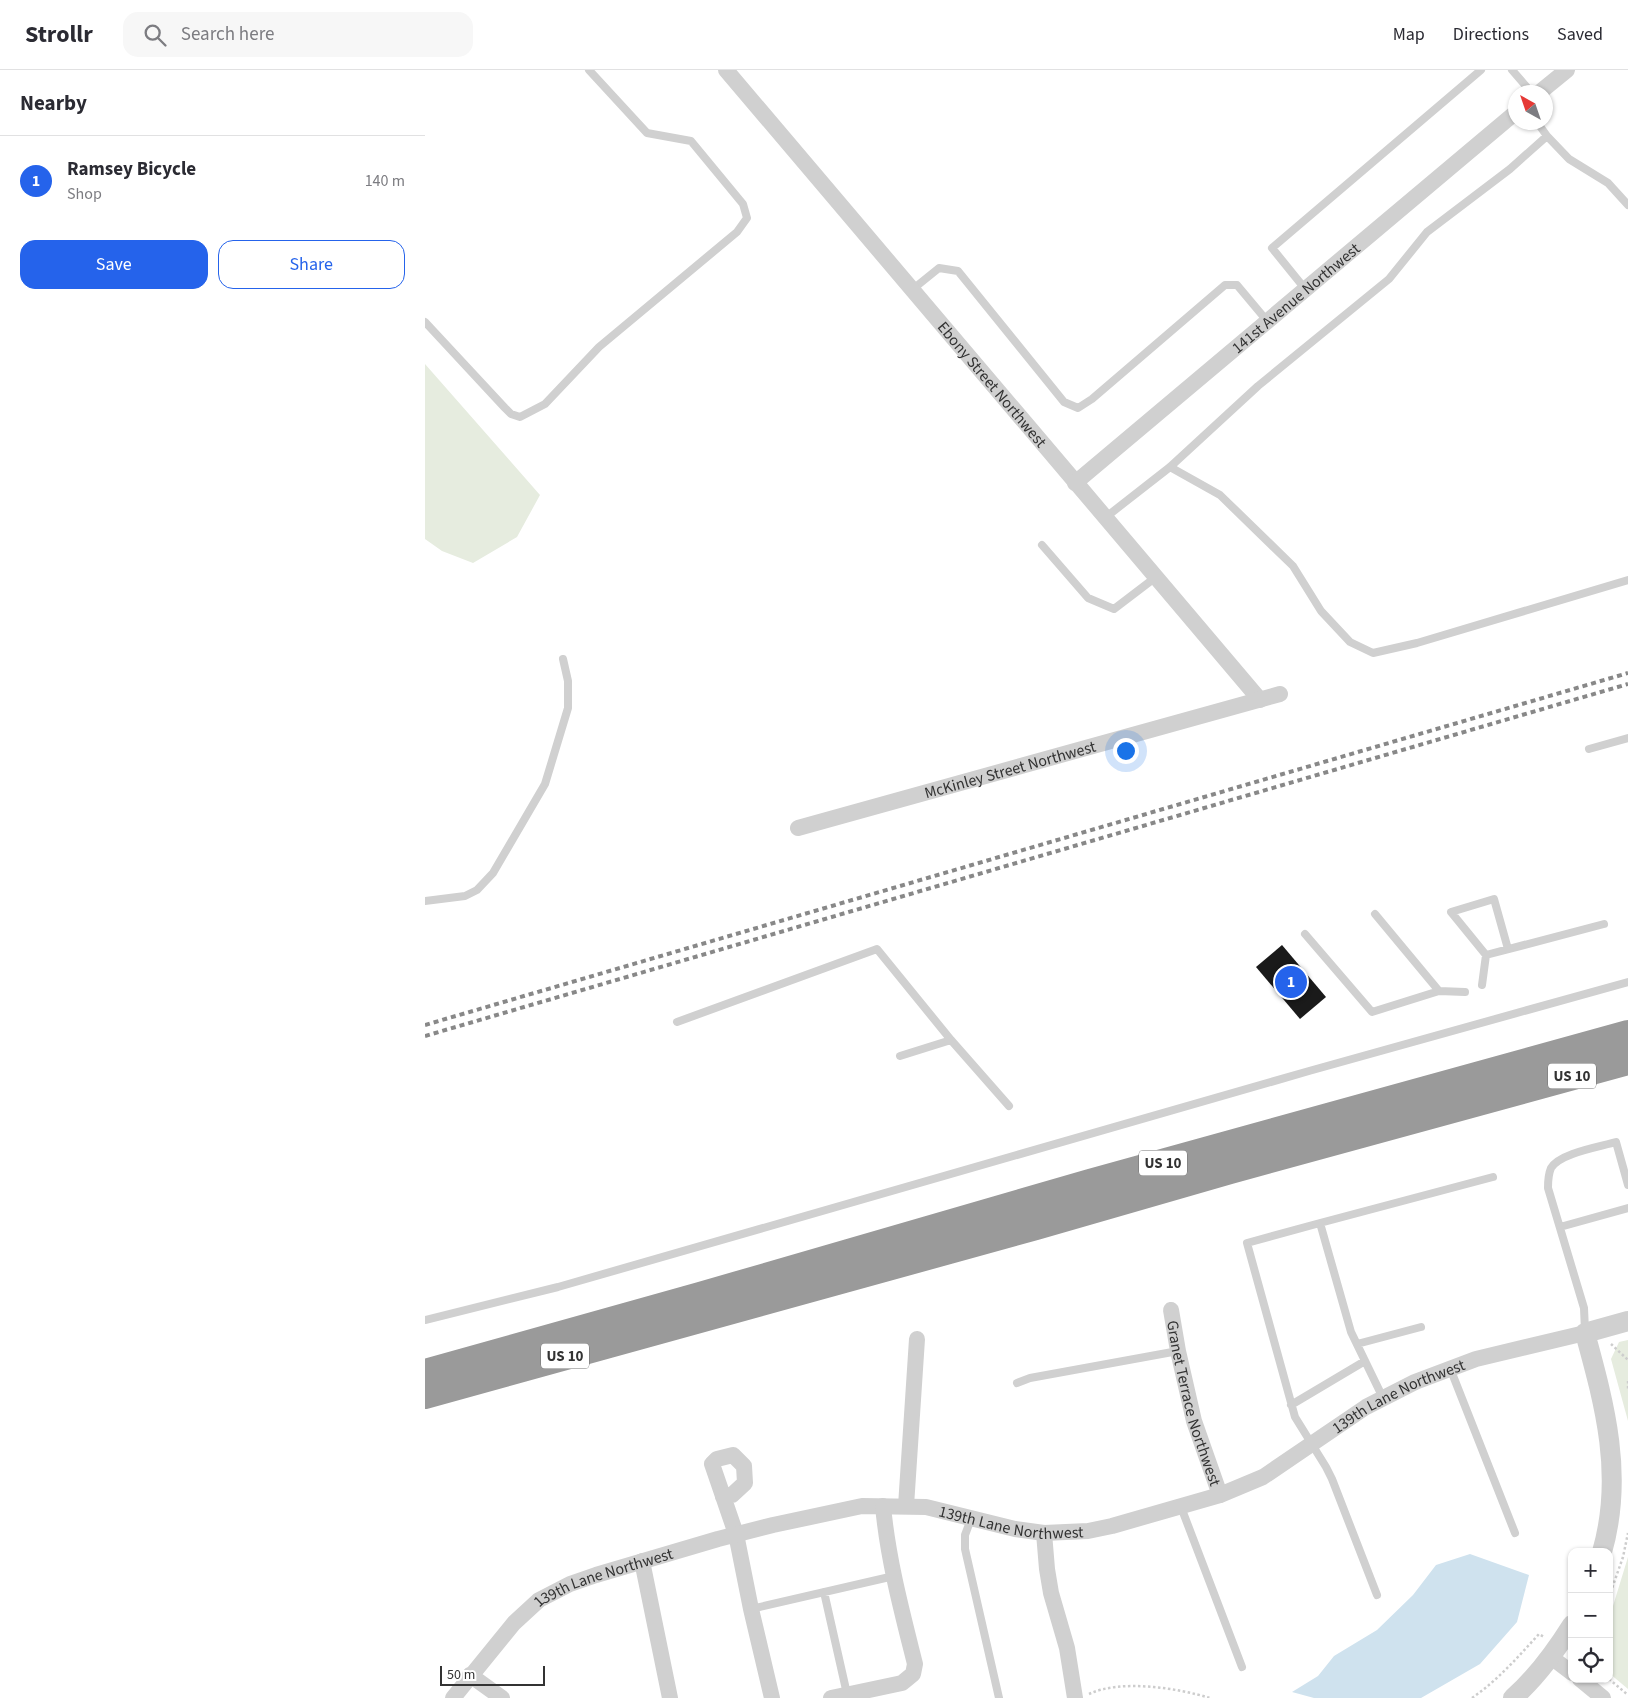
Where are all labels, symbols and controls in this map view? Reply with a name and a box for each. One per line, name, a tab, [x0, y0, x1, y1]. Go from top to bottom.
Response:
search box	[123, 12, 473, 57]
text: Strollr	[25, 17, 93, 52]
icon: search	[141, 21, 169, 49]
text: Search here	[181, 21, 274, 48]
text: Map	[1393, 22, 1425, 47]
text: Directions	[1453, 22, 1529, 47]
text: Saved	[1557, 22, 1603, 47]
north arrow	[1508, 85, 1553, 130]
text: Nearby	[20, 88, 87, 118]
text: Ramsey Bicycle	[67, 156, 196, 183]
text: 1	[32, 170, 40, 192]
text: 140 m	[365, 170, 405, 192]
text: Shop	[67, 183, 102, 205]
street label: 141st Avenue Northwest	[1227, 238, 1365, 359]
button: Save	[20, 240, 208, 289]
button: Share	[218, 240, 405, 289]
street label: Ebony Street Northwest	[932, 317, 1052, 453]
street label: McKinley Street Northwest	[922, 736, 1099, 804]
your location	[1113, 738, 1139, 764]
pin: 1	[1275, 963, 1307, 1001]
road number: US 10	[1548, 1064, 1596, 1088]
road number: US 10	[1139, 1150, 1187, 1176]
street label: Granet Terrace Northwest	[1161, 1319, 1226, 1490]
road number: US 10	[541, 1344, 589, 1368]
street label: 139th Lane Northwest	[1328, 1354, 1469, 1439]
street label: 139th Lane Northwest	[936, 1501, 1085, 1545]
street label: 139th Lane Northwest	[528, 1543, 676, 1612]
map controls	[1568, 1548, 1613, 1683]
button: +	[1568, 1548, 1613, 1593]
button: −	[1568, 1593, 1613, 1638]
button: locate	[1568, 1638, 1613, 1683]
scale bar	[440, 1663, 545, 1686]
text: 50 m	[447, 1665, 475, 1685]

